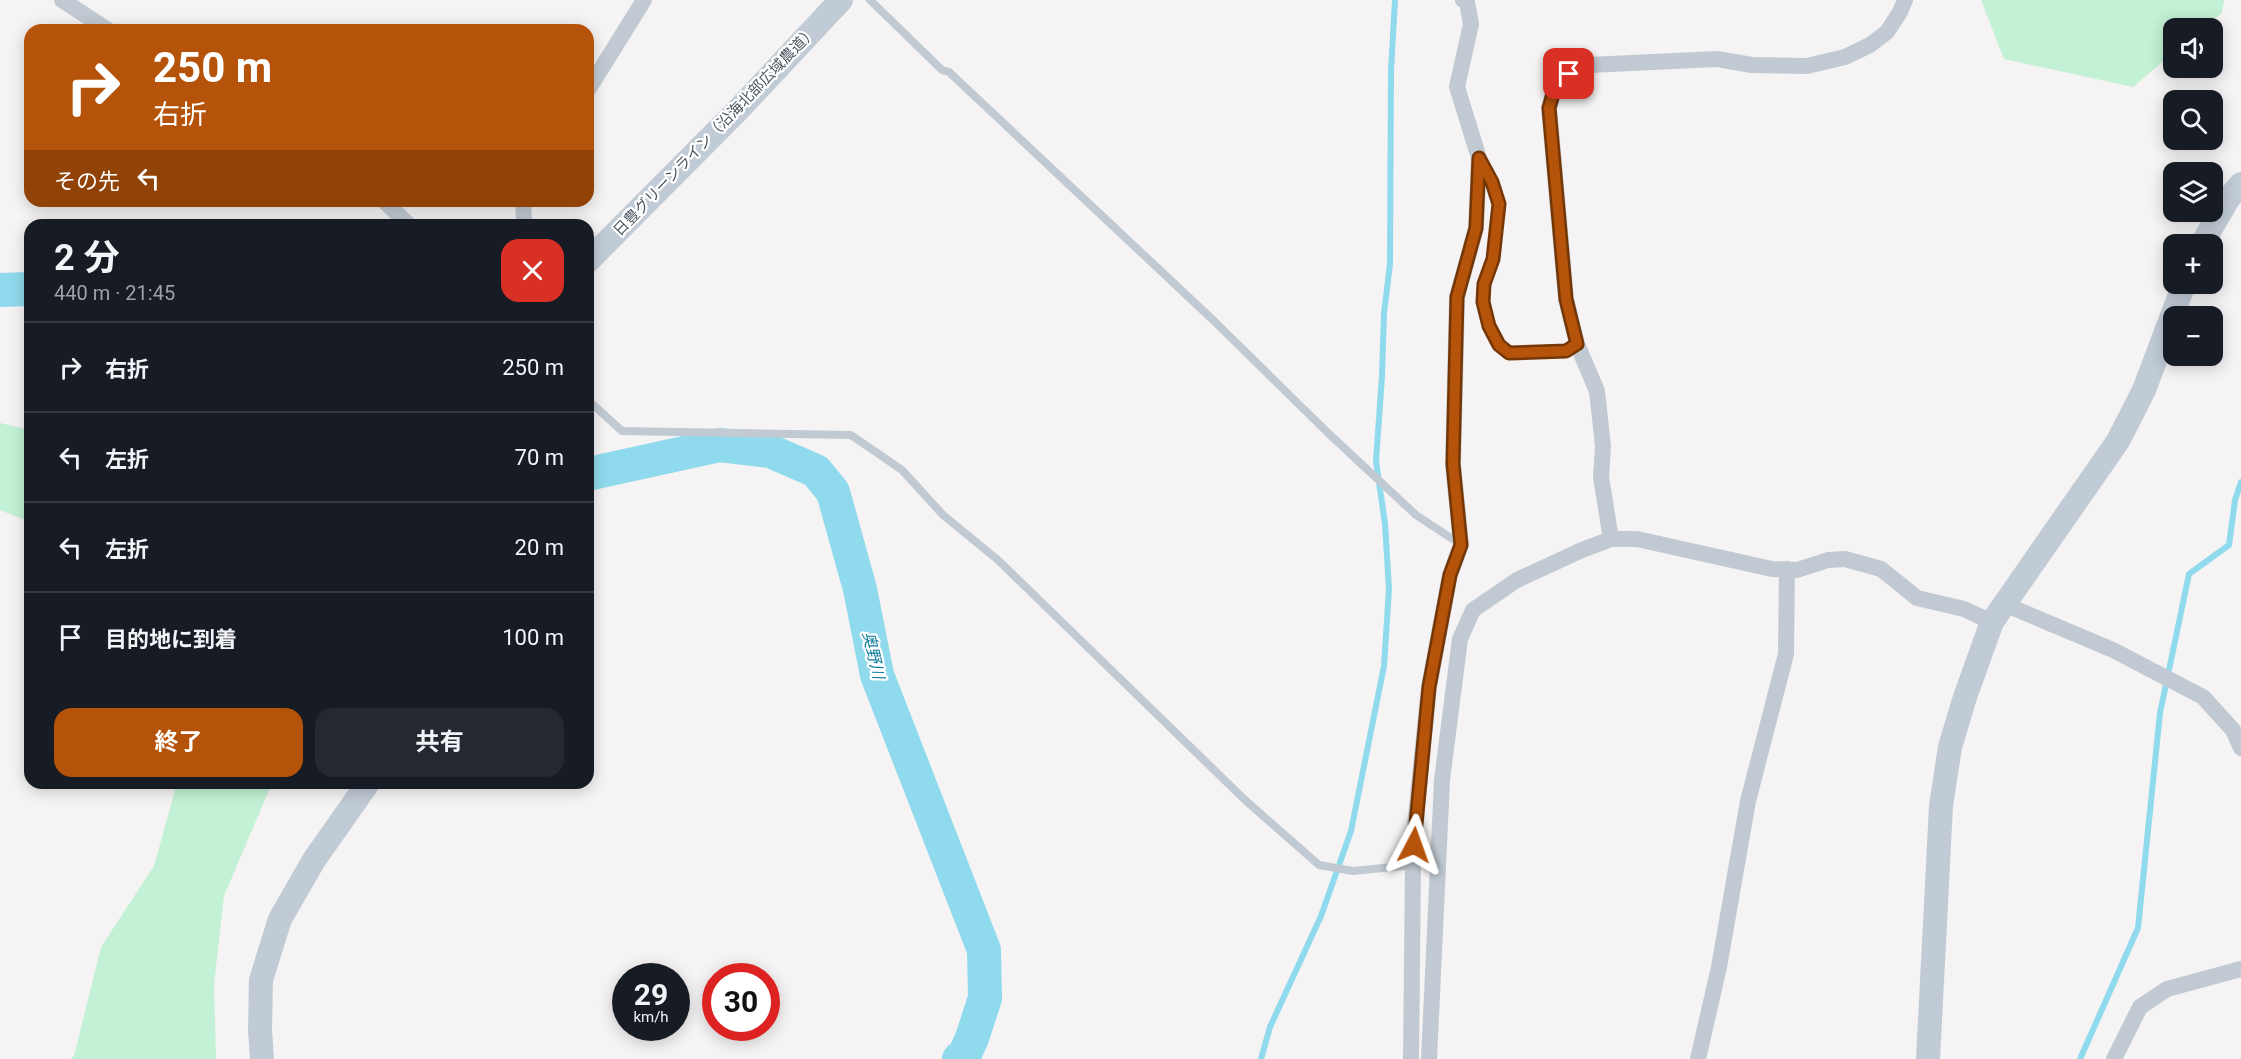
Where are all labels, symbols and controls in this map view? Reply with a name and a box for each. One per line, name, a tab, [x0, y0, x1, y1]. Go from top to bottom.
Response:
map controls	[2163, 18, 2223, 366]
button: sound	[2163, 18, 2223, 78]
street label: 日豊グリーンライン（沿海北部広域農道）	[610, 23, 820, 239]
text: 250 m	[153, 43, 272, 92]
icon: right	[54, 48, 132, 126]
pin	[1543, 48, 1594, 99]
icon: arrive	[1552, 57, 1585, 90]
button: search	[2163, 90, 2223, 150]
text: 右折	[153, 99, 207, 131]
icon: left	[132, 162, 165, 195]
button: layers	[2163, 162, 2223, 222]
text: その先	[54, 169, 120, 194]
button: +	[2163, 234, 2223, 294]
text: 2 分	[54, 237, 120, 279]
button: close	[501, 239, 564, 302]
text: 440 m · 21:45	[54, 281, 175, 305]
button: −	[2163, 306, 2223, 366]
icon: right	[54, 351, 87, 384]
text: 250 m	[502, 355, 564, 380]
text: 右折	[105, 357, 149, 382]
icon: left	[54, 441, 87, 474]
text: 70 m	[515, 445, 564, 470]
text: 左折	[105, 447, 149, 472]
icon: left	[54, 531, 87, 564]
text: 20 m	[515, 535, 564, 560]
text: 左折	[105, 537, 149, 562]
icon: arrive	[54, 621, 87, 654]
text: 100 m	[502, 625, 564, 650]
text: 目的地に到着	[105, 627, 237, 652]
water label: 奥野川	[859, 630, 889, 683]
button: 終了	[54, 708, 303, 777]
button: 共有	[315, 708, 564, 777]
position arrow	[1382, 813, 1446, 877]
speed limit sign: 30	[702, 963, 780, 1041]
text: 29	[634, 977, 668, 1012]
text: km/h	[633, 1008, 669, 1026]

